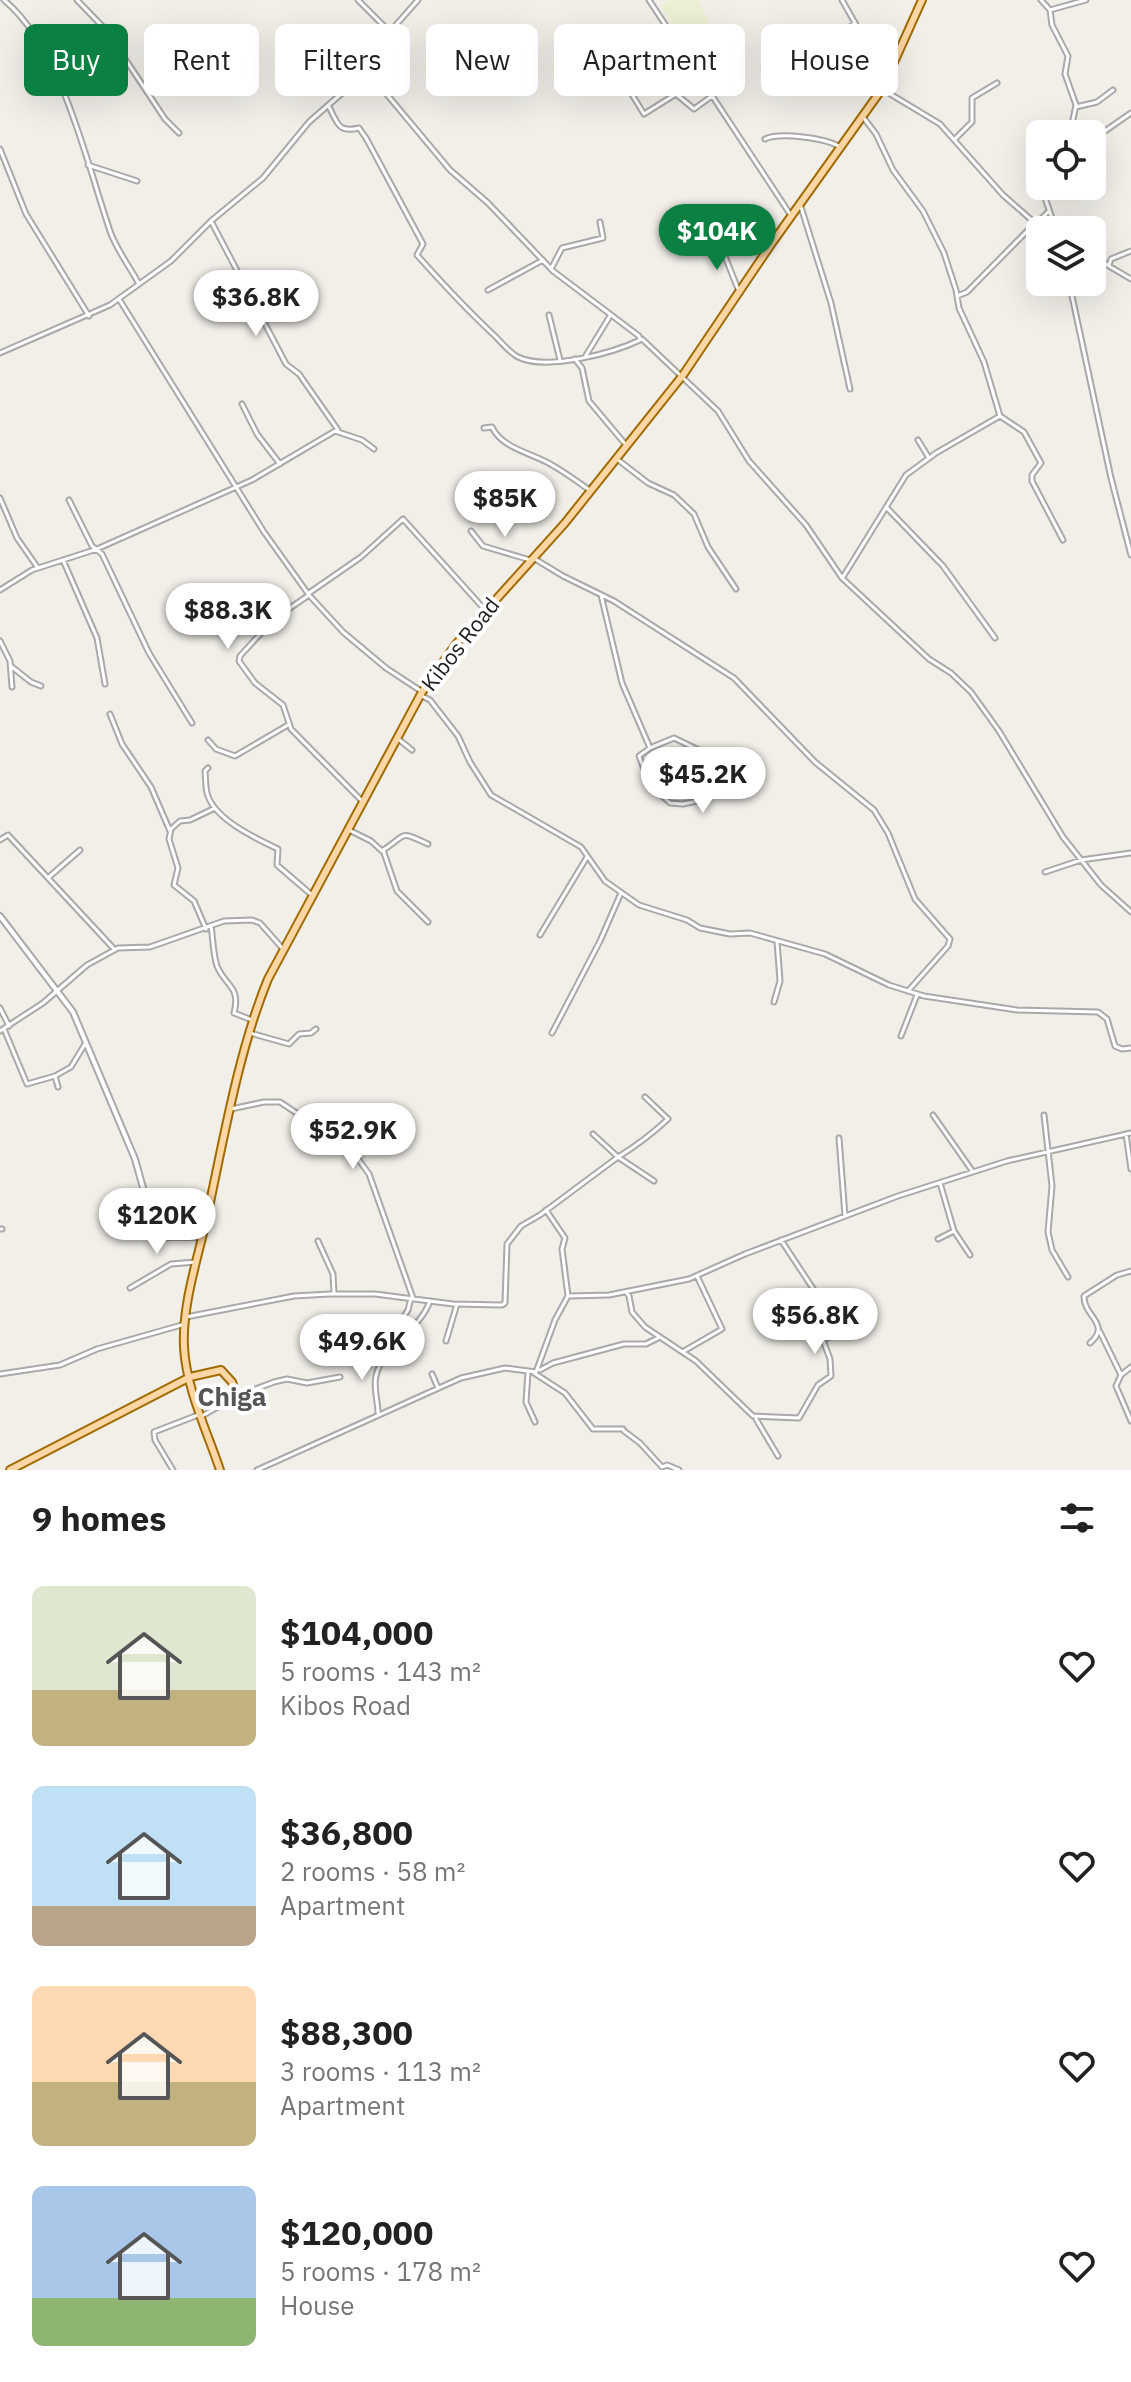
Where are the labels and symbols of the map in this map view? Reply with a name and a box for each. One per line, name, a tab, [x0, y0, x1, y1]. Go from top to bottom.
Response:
pin: $104K	[661, 204, 773, 272]
pin: $36.8K	[191, 270, 321, 338]
pin: $85K	[458, 471, 552, 539]
pin: $88.3K	[163, 583, 293, 651]
street label: Kibos Road	[414, 591, 505, 696]
pin: $45.2K	[638, 747, 768, 815]
pin: $52.9K	[288, 1103, 418, 1171]
pin: $120K	[101, 1188, 213, 1256]
pin: $56.8K	[750, 1288, 880, 1356]
pin: $49.6K	[297, 1314, 427, 1382]
district label: Chiga	[198, 1379, 267, 1413]

